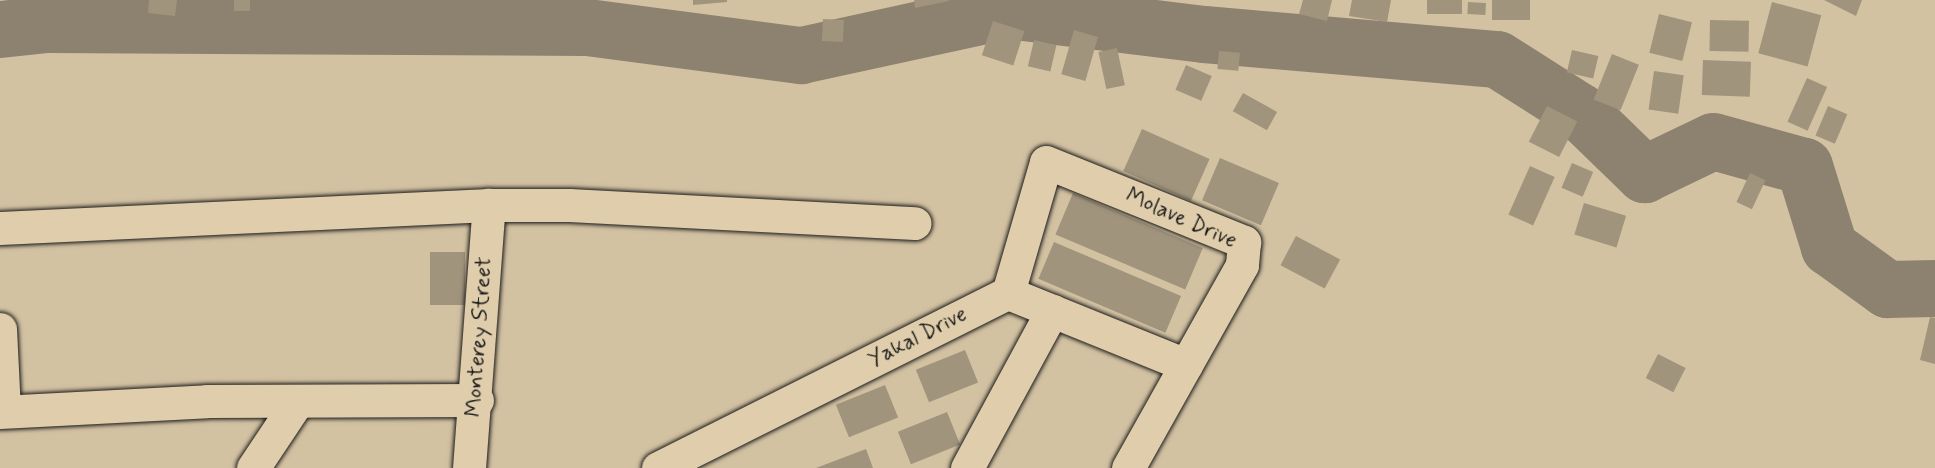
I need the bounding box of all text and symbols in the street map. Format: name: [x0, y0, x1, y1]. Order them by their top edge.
street label: Molave Drive: [1121, 183, 1241, 255]
street label: Monterey Street: [461, 256, 499, 418]
street label: Yakal Drive: [864, 302, 972, 374]

